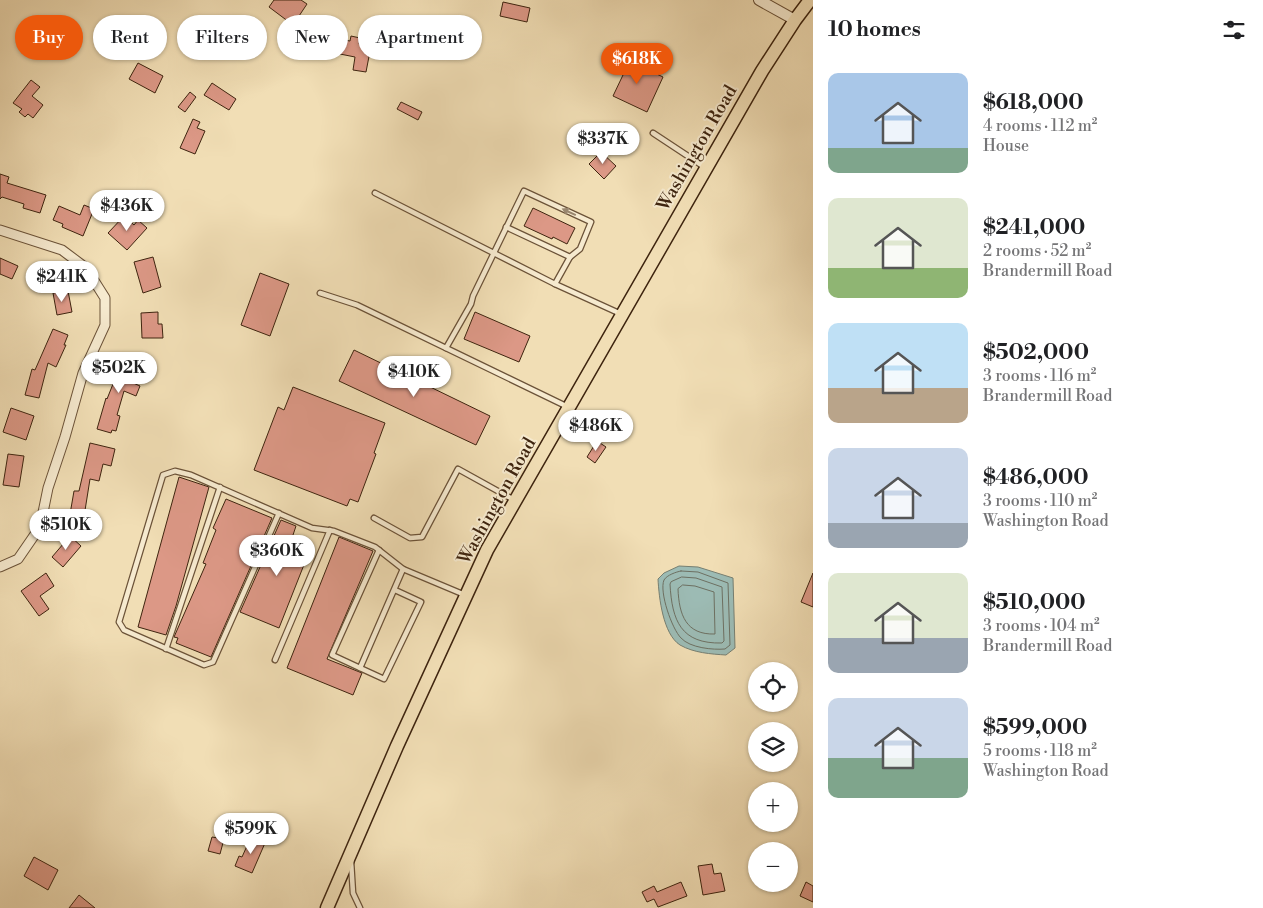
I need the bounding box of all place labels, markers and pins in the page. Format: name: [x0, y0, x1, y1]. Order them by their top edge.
pin: $618K: [602, 42, 672, 85]
pin: $337K: [568, 122, 638, 165]
pin: $436K: [92, 190, 162, 232]
pin: $241K: [27, 260, 97, 303]
pin: $502K: [84, 352, 154, 394]
pin: $410K: [379, 356, 449, 398]
pin: $486K: [561, 410, 631, 452]
pin: $510K: [31, 508, 101, 551]
pin: $360K: [242, 534, 312, 577]
pin: $599K: [216, 812, 286, 855]

